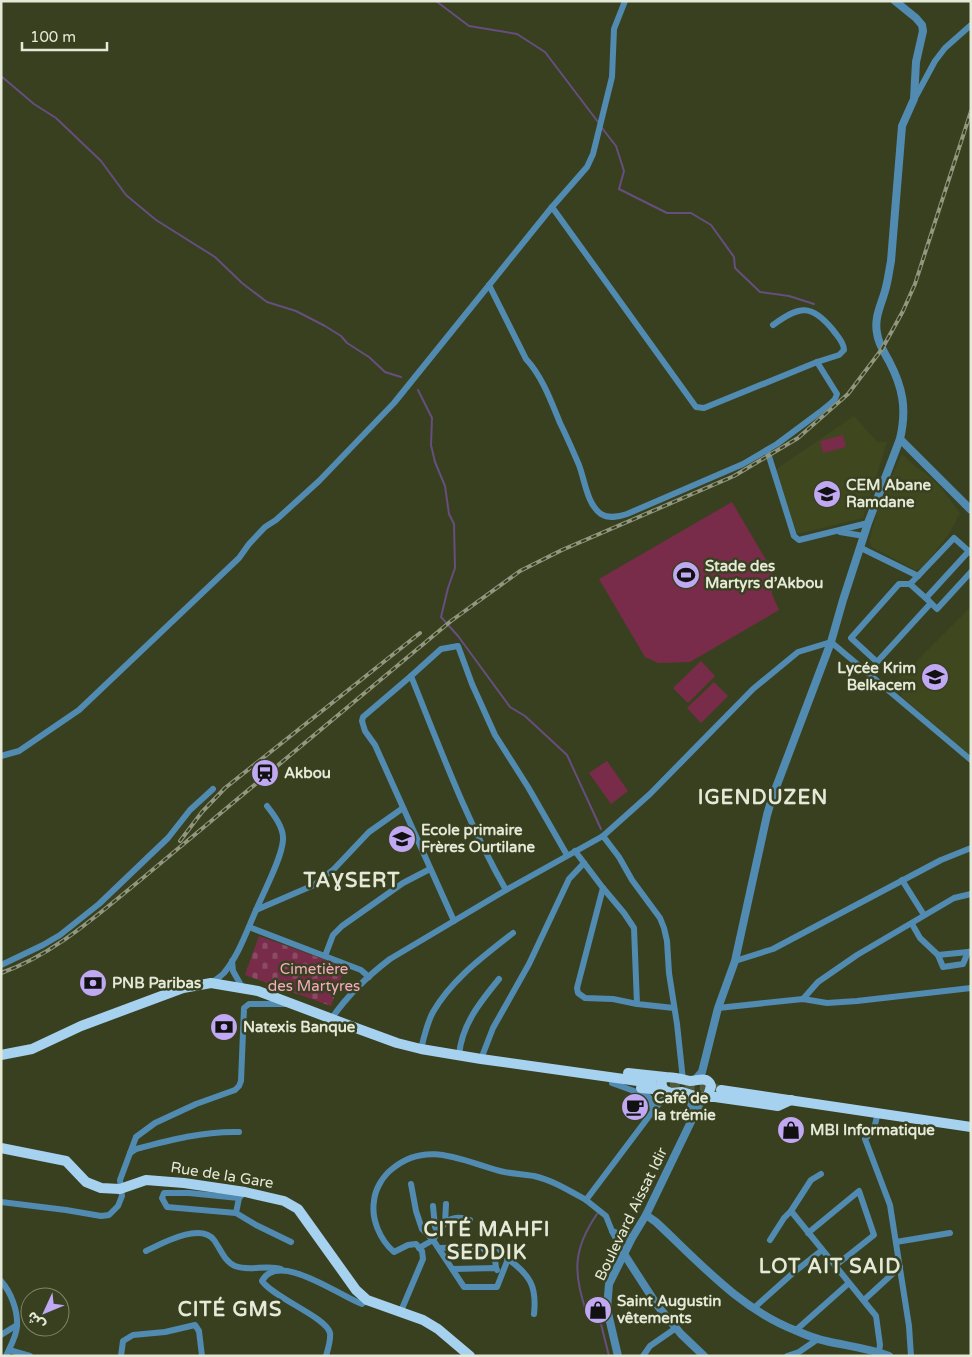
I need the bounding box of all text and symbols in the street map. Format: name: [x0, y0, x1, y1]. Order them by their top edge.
scale bar: [22, 20, 108, 52]
text: 100 m: [30, 28, 76, 46]
place label: CEM Abane Ramdane: [846, 476, 932, 511]
school or university icon: CEM Abane Ramdane: [812, 479, 842, 509]
place label: Stade des Martyrs d’Akbou: [705, 557, 824, 593]
sports icon: Stade des Martyrs d’Akbou: [671, 560, 701, 590]
place label: Lycée Krim Belkacem: [837, 659, 916, 694]
school or university icon: Lycée Krim Belkacem: [920, 662, 950, 692]
station icon: Akbou: [250, 758, 280, 788]
place label: Akbou: [284, 764, 331, 782]
district label: IGENDUZEN: [698, 786, 828, 810]
place label: Ecole primaire Frères Ourtilane: [421, 821, 536, 856]
school or university icon: Ecole primaire Frères Ourtilane: [387, 824, 417, 854]
district label: TAƔSERT: [302, 869, 401, 893]
park label: Cimetière des Martyres: [268, 960, 360, 995]
bank icon: PNB Paribas: [78, 968, 108, 998]
place label: PNB Paribas: [112, 974, 201, 992]
bank icon: Natexis Banque: [209, 1012, 239, 1042]
place label: Natexis Banque: [243, 1018, 356, 1037]
place label: Café de la trémie: [654, 1089, 716, 1124]
cafe icon: Café de la trémie: [620, 1092, 650, 1122]
shop icon: MBI Informatique: [776, 1115, 806, 1145]
place label: MBI Informatique: [810, 1121, 935, 1140]
street label: Boulevard Aissat Idir: [591, 1144, 671, 1284]
street label: Rue de la Gare: [169, 1158, 275, 1192]
district label: CITÉ MAHFI SEDDIK: [424, 1216, 550, 1265]
district label: LOT AIT SAID: [759, 1255, 901, 1279]
north arrow: [20, 1287, 70, 1337]
place label: Saint Augustin vêtements: [617, 1292, 721, 1327]
shop icon: Saint Augustin vêtements: [583, 1295, 613, 1325]
district label: CITÉ GMS: [178, 1296, 282, 1322]
text: ش: [23, 1308, 49, 1333]

